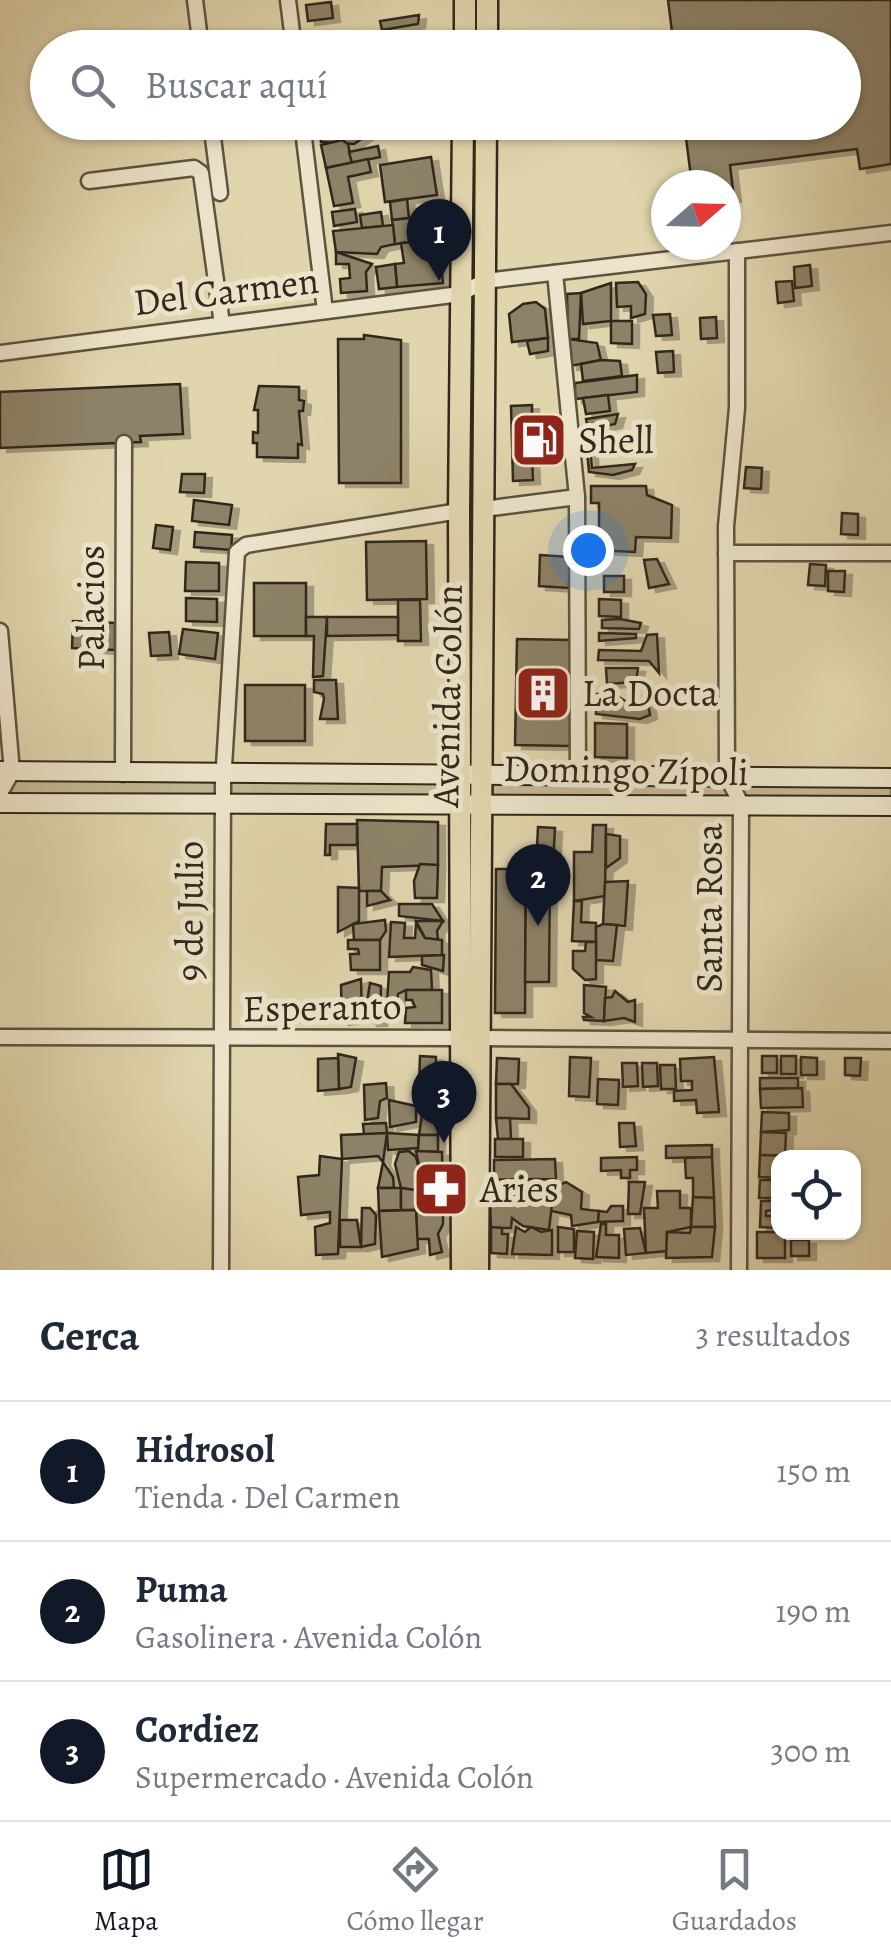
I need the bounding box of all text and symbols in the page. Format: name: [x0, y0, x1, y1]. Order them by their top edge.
search box: [30, 30, 861, 140]
icon: search: [65, 58, 120, 113]
text: Buscar aquí: [145, 59, 328, 111]
north arrow: [651, 170, 741, 260]
pin: 1: [406, 198, 472, 281]
street label: Del Carmen: [130, 254, 322, 328]
fuel station icon: Shell: [509, 410, 569, 470]
place label: Shell: [578, 414, 654, 466]
your location: [563, 525, 614, 576]
street label: Palacios: [65, 545, 117, 671]
street label: Avenida Colón: [419, 584, 475, 809]
building icon: La Docta: [513, 663, 573, 723]
place label: La Docta: [582, 667, 719, 719]
street label: Domingo Zípoli: [503, 742, 749, 798]
street label: Santa Rosa: [683, 823, 735, 993]
street label: 9 de Julio: [164, 841, 216, 981]
pin: 2: [506, 844, 570, 926]
street label: Esperanto: [242, 980, 402, 1034]
pin: 3: [412, 1060, 476, 1143]
map controls: [771, 1150, 861, 1240]
button: locate: [771, 1150, 861, 1240]
pharmacy icon: Aries: [411, 1159, 471, 1219]
place label: Aries: [479, 1163, 559, 1215]
text: Cerca: [40, 1307, 139, 1364]
text: 3 resultados: [696, 1313, 851, 1357]
text: Hidrosol: [135, 1423, 275, 1475]
text: 1: [67, 1449, 78, 1493]
text: 150 m: [776, 1449, 851, 1493]
text: Tienda · Del Carmen: [135, 1475, 400, 1519]
text: Puma: [135, 1563, 228, 1615]
text: 2: [65, 1589, 80, 1633]
text: 190 m: [775, 1589, 851, 1633]
text: Gasolinera · Avenida Colón: [135, 1615, 482, 1659]
text: Cordiez: [135, 1703, 259, 1755]
text: 3: [66, 1729, 79, 1773]
text: 300 m: [771, 1729, 851, 1773]
text: Supermercado · Avenida Colón: [135, 1755, 534, 1799]
tab: Mapa: [94, 1842, 158, 1940]
tab: Cómo llegar: [347, 1842, 484, 1940]
tab: Guardados: [672, 1842, 797, 1940]

